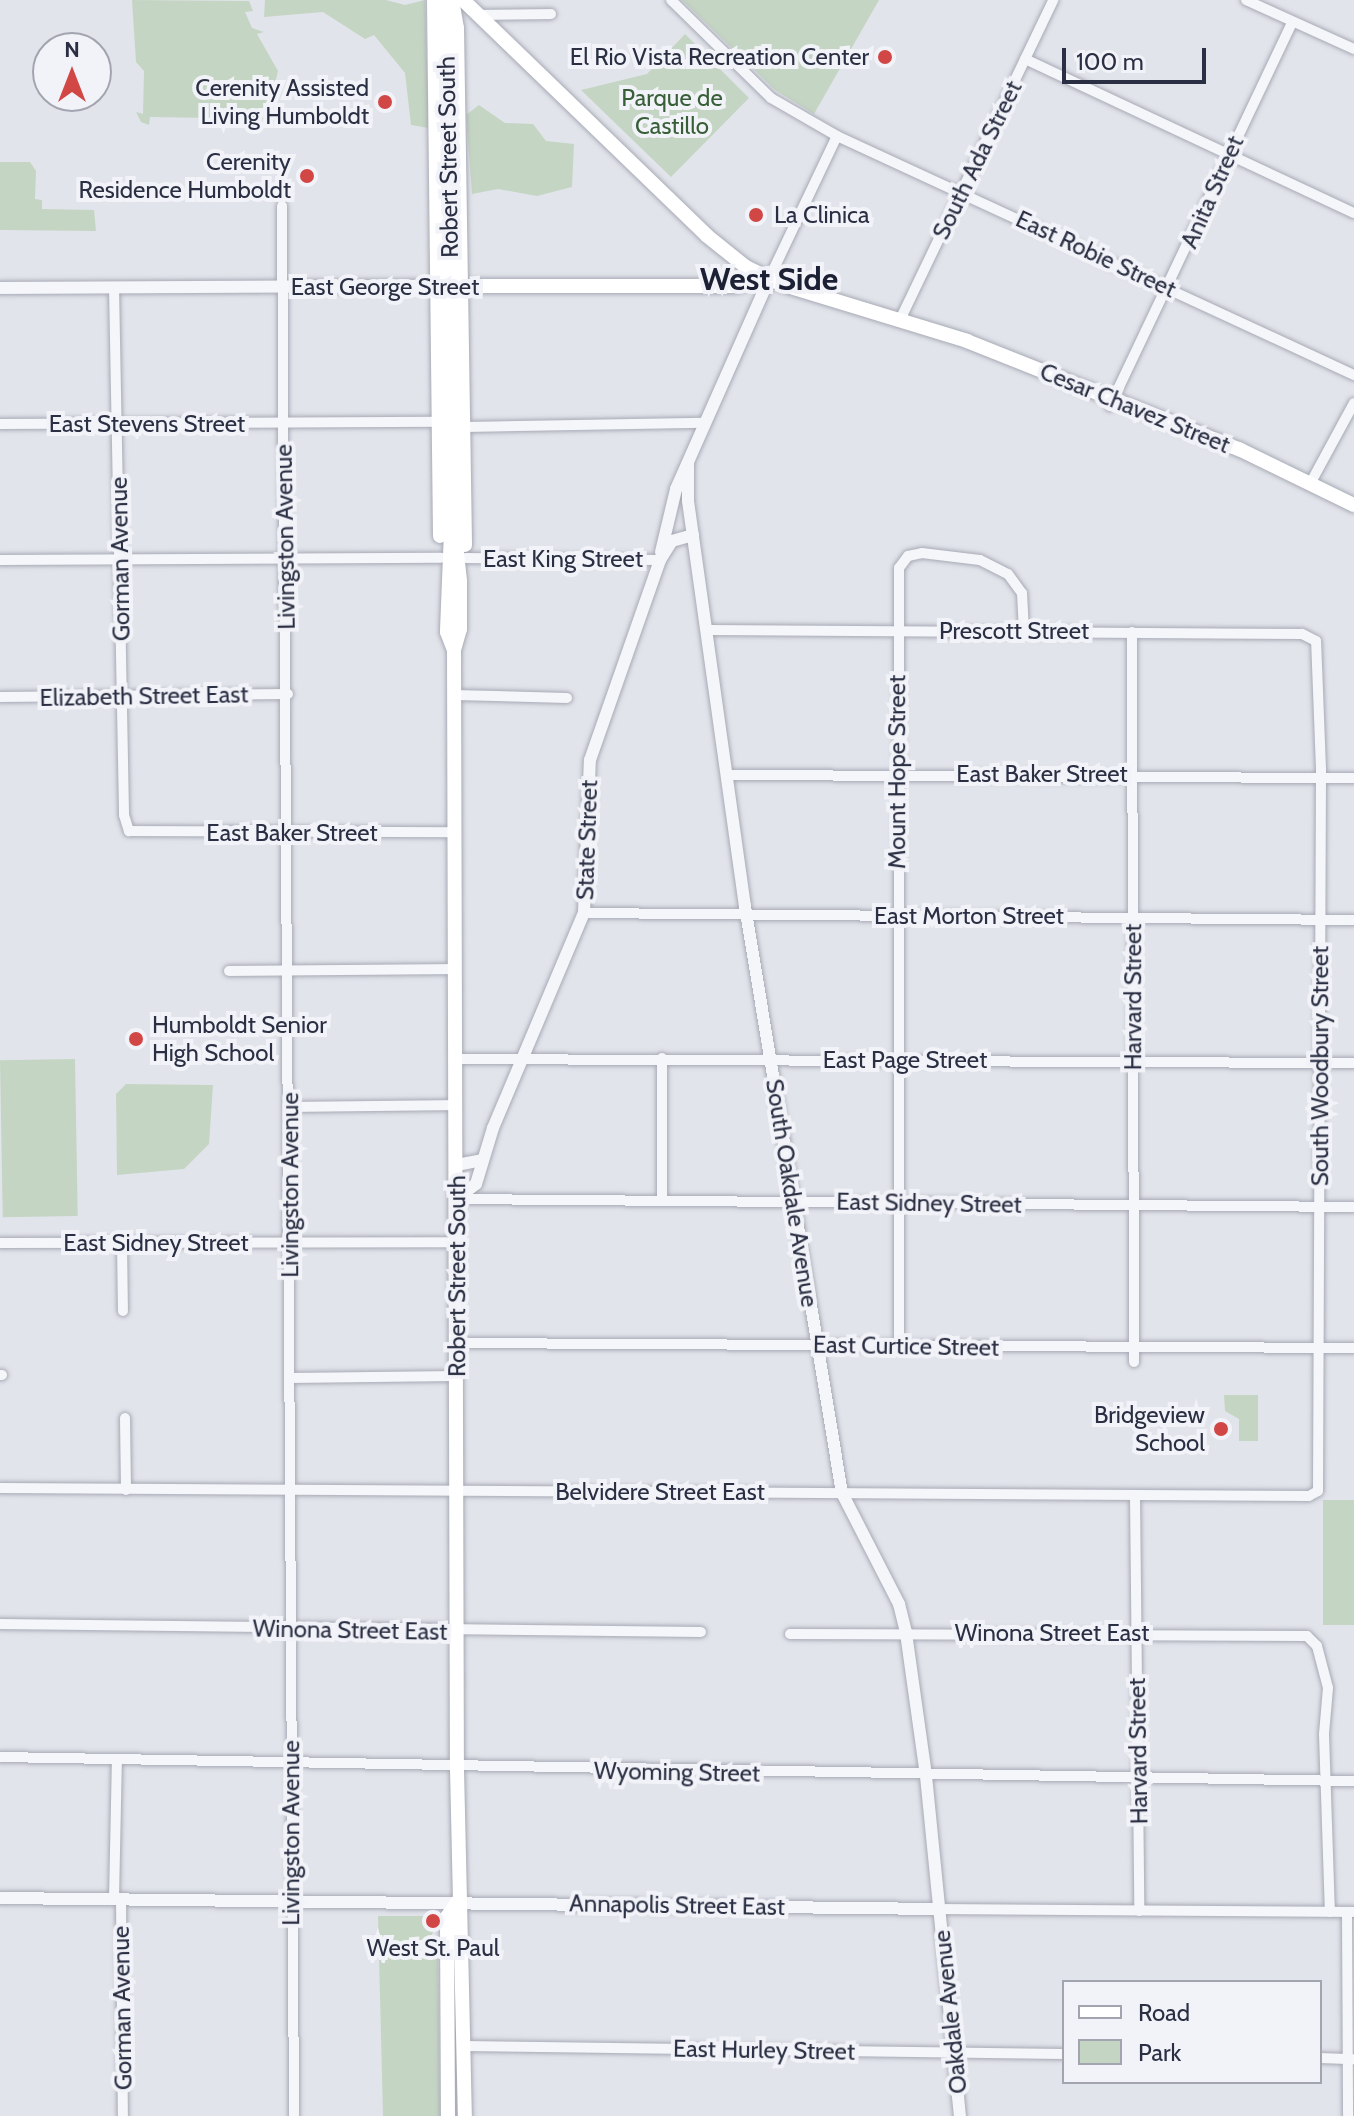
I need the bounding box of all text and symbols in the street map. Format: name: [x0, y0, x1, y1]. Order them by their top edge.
north arrow: [32, 32, 112, 112]
scale bar: [1066, 32, 1210, 82]
text: N: [64, 36, 80, 63]
place label: El Rio Vista Recreation Center: [570, 43, 869, 71]
text: 100 m: [1076, 47, 1144, 76]
marker: El Rio Vista Recreation Center: [876, 48, 894, 66]
street label: Robert Street South: [432, 56, 464, 258]
place label: Cerenity Assisted Living Humboldt: [195, 74, 369, 130]
street label: South Ada Street: [926, 76, 1028, 244]
park label: Parque de Castillo: [621, 84, 723, 140]
marker: Cerenity Assisted Living Humboldt: [376, 93, 394, 111]
street label: Anita Street: [1174, 131, 1250, 253]
place label: Cerenity Residence Humboldt: [78, 148, 291, 204]
marker: Cerenity Residence Humboldt: [298, 167, 316, 185]
place label: La Clinica: [774, 201, 869, 229]
marker: La Clinica: [745, 204, 767, 226]
street label: East Robie Street: [1011, 204, 1181, 304]
district label: West Side: [700, 260, 838, 298]
street label: East George Street: [291, 273, 479, 301]
street label: Cesar Chavez Street: [1036, 357, 1234, 459]
street label: East Stevens Street: [49, 410, 245, 438]
street label: Livingston Avenue: [269, 444, 301, 630]
street label: Gorman Avenue: [104, 477, 136, 641]
street label: East King Street: [483, 545, 643, 573]
street label: Prescott Street: [939, 617, 1089, 645]
street label: Mount Hope Street: [883, 675, 911, 869]
street label: Elizabeth Street East: [39, 680, 249, 712]
street label: East Baker Street: [956, 760, 1128, 788]
street label: State Street: [571, 779, 603, 901]
street label: East Baker Street: [206, 819, 378, 847]
street label: East Morton Street: [874, 902, 1064, 930]
street label: Harvard Street: [1119, 924, 1147, 1070]
street label: South Woodbury Street: [1306, 946, 1334, 1186]
place label: Humboldt Senior High School: [152, 1011, 327, 1067]
marker: Humboldt Senior High School: [127, 1030, 145, 1048]
street label: East Page Street: [823, 1046, 987, 1074]
street label: South Oakdale Avenue: [760, 1077, 824, 1309]
street label: Livingston Avenue: [276, 1092, 304, 1278]
street label: Robert Street South: [443, 1175, 471, 1377]
street label: East Sidney Street: [836, 1187, 1022, 1219]
street label: East Sidney Street: [63, 1229, 249, 1257]
street label: East Curtice Street: [813, 1330, 999, 1362]
place label: Bridgeview School: [1094, 1401, 1205, 1457]
marker: Bridgeview School: [1212, 1420, 1230, 1438]
street label: Belvidere Street East: [555, 1478, 765, 1506]
street label: Winona Street East: [252, 1614, 448, 1646]
street label: Winona Street East: [955, 1619, 1149, 1647]
street label: Harvard Street: [1122, 1677, 1154, 1825]
street label: Livingston Avenue: [277, 1740, 305, 1926]
street label: Wyoming Street: [594, 1756, 760, 1788]
street label: Annapolis Street East: [569, 1889, 785, 1921]
marker: West St. Paul: [424, 1912, 442, 1930]
street label: Gorman Avenue: [106, 1926, 138, 2090]
street label: Oakdale Avenue: [927, 1929, 973, 2095]
place label: West St. Paul: [367, 1934, 499, 1962]
legend: [1062, 1980, 1322, 2084]
text: Road: [1138, 1998, 1190, 2027]
street label: East Hurley Street: [673, 2034, 855, 2066]
text: Park: [1138, 2038, 1181, 2067]

